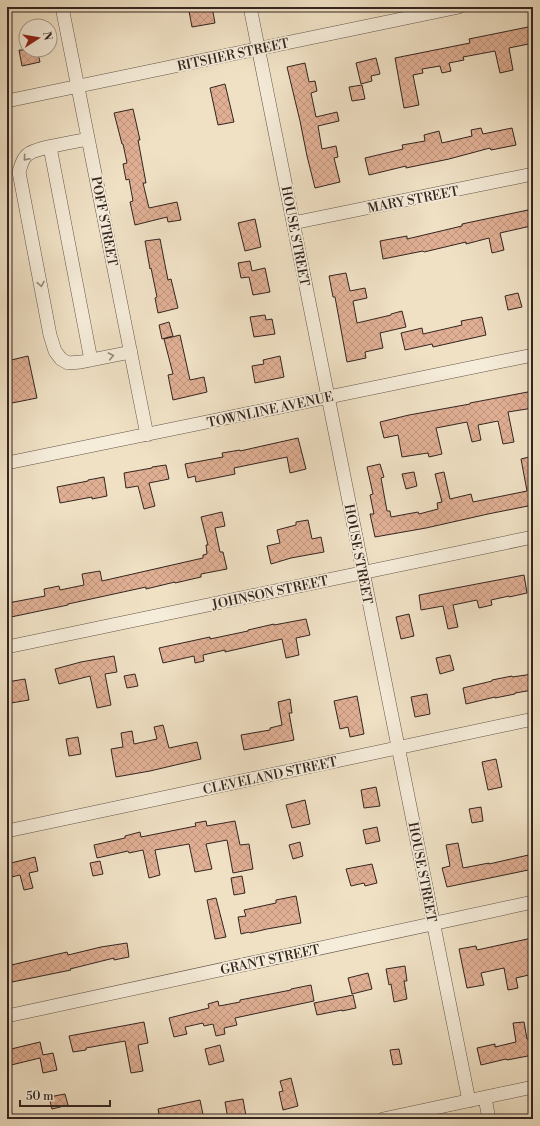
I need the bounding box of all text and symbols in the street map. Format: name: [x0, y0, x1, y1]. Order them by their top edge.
north arrow: [18, 18, 58, 58]
text: N: [39, 30, 55, 42]
street label: RITSHER STREET: [176, 35, 291, 75]
one-way arrow: [23, 153, 30, 161]
street label: POFF STREET: [87, 175, 121, 268]
street label: MARY STREET: [366, 183, 460, 217]
street label: HOUSE STREET: [277, 185, 313, 288]
one-way arrow: [36, 281, 44, 287]
one-way arrow: [108, 353, 114, 361]
street label: TOWNLINE AVENUE: [205, 389, 335, 431]
street label: HOUSE STREET: [340, 503, 376, 606]
street label: JOHNSON STREET: [210, 573, 330, 613]
street label: CLEVELAND STREET: [202, 754, 339, 798]
street label: HOUSE STREET: [404, 821, 440, 924]
street label: GRANT STREET: [219, 942, 321, 978]
scale bar: [20, 1082, 110, 1108]
text: 50 m: [26, 1089, 54, 1104]

